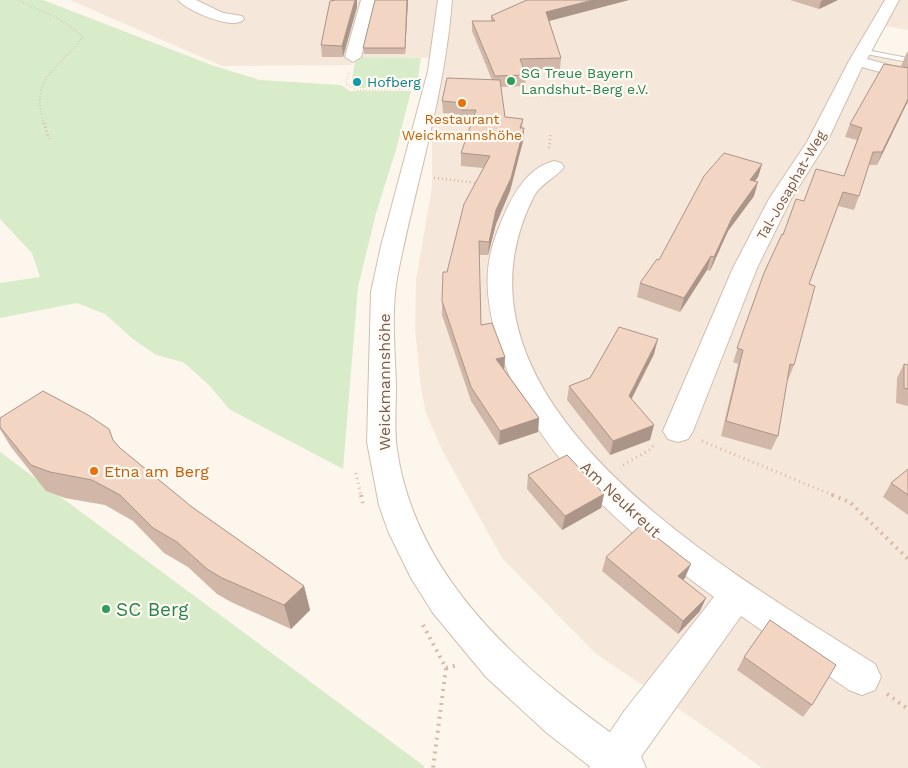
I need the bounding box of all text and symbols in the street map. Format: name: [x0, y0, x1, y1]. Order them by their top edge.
place label: SG Treue Bayern Landshut-Berg e.V.: [521, 65, 648, 97]
place label: Hofberg: [367, 74, 421, 90]
marker: SG Treue Bayern Landshut-Berg e.V.: [505, 75, 517, 87]
marker: Hofberg: [351, 76, 363, 88]
marker: Restaurant Weickmannshöhe: [456, 97, 468, 109]
place label: Restaurant Weickmannshöhe: [402, 111, 522, 143]
street label: Tal-Josaphat-Weg: [753, 127, 829, 242]
street label: Weickmannshöhe: [375, 313, 394, 451]
street label: Am Neukreut: [576, 457, 665, 542]
place label: Etna am Berg: [104, 462, 209, 481]
marker: Etna am Berg: [88, 465, 100, 477]
place label: SC Berg: [116, 598, 189, 621]
marker: SC Berg: [100, 603, 112, 615]

